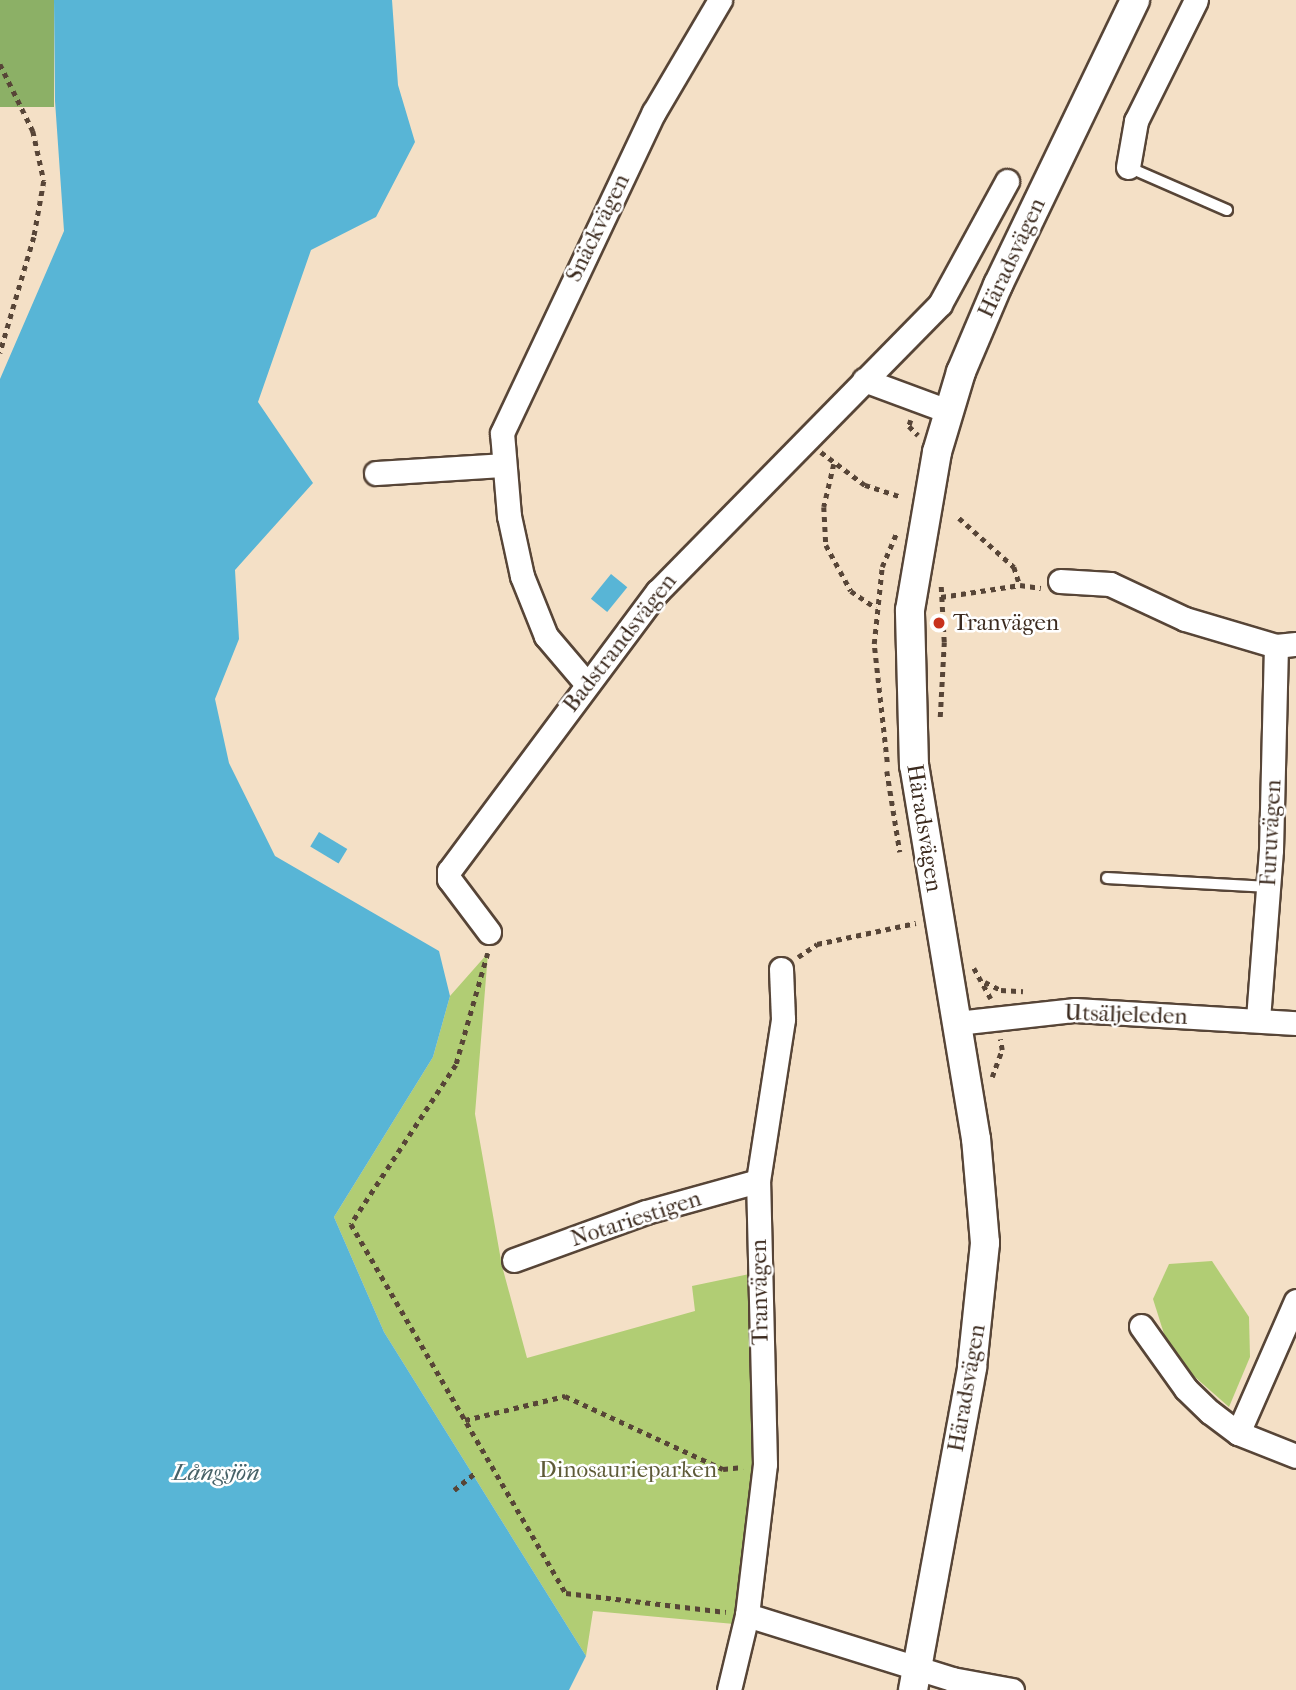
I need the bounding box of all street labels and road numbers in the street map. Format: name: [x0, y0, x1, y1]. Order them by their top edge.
street label: Snäckvägen: [560, 170, 636, 286]
street label: Häradsvägen: [972, 194, 1052, 322]
street label: Badstrandsvägen: [557, 568, 683, 718]
street label: Häradsvägen: [900, 762, 948, 894]
street label: Furuvägen: [1254, 779, 1288, 887]
street label: Utsäljeleden: [1064, 999, 1188, 1031]
street label: Notariestigen: [567, 1185, 705, 1253]
street label: Tranvägen: [745, 1239, 775, 1345]
street label: Häradsvägen: [942, 1322, 992, 1454]

